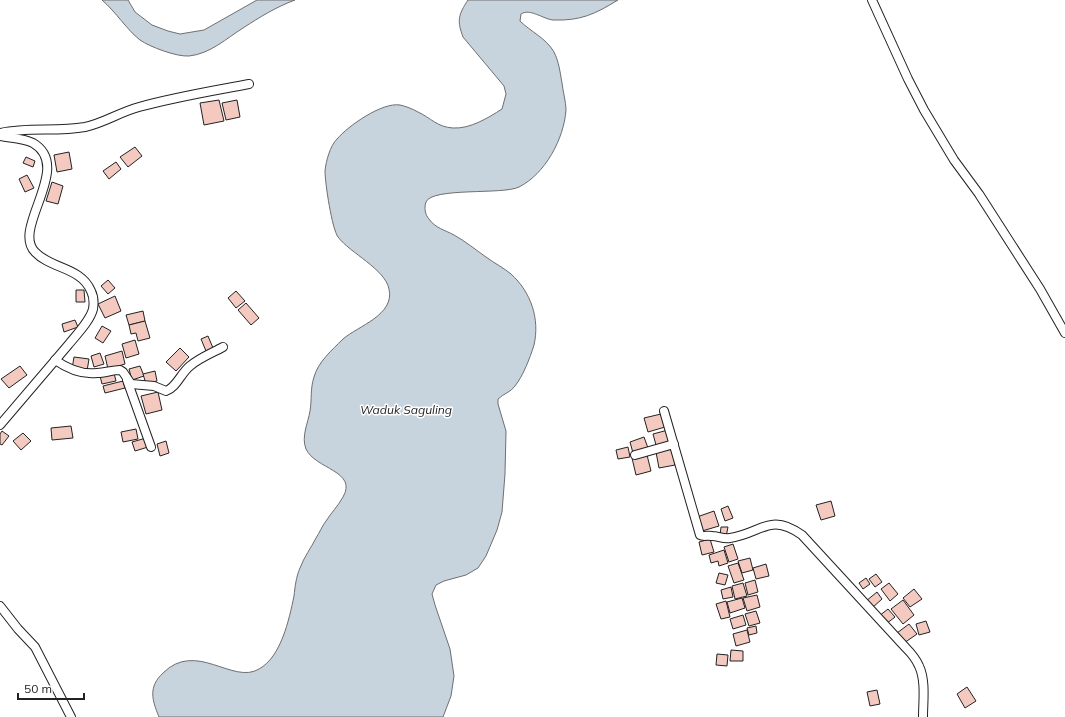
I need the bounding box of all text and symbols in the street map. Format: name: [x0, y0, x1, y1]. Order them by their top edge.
water label: Waduk Saguling: [360, 402, 452, 417]
scale bar: [18, 675, 84, 701]
text: 50 m: [24, 681, 52, 696]

